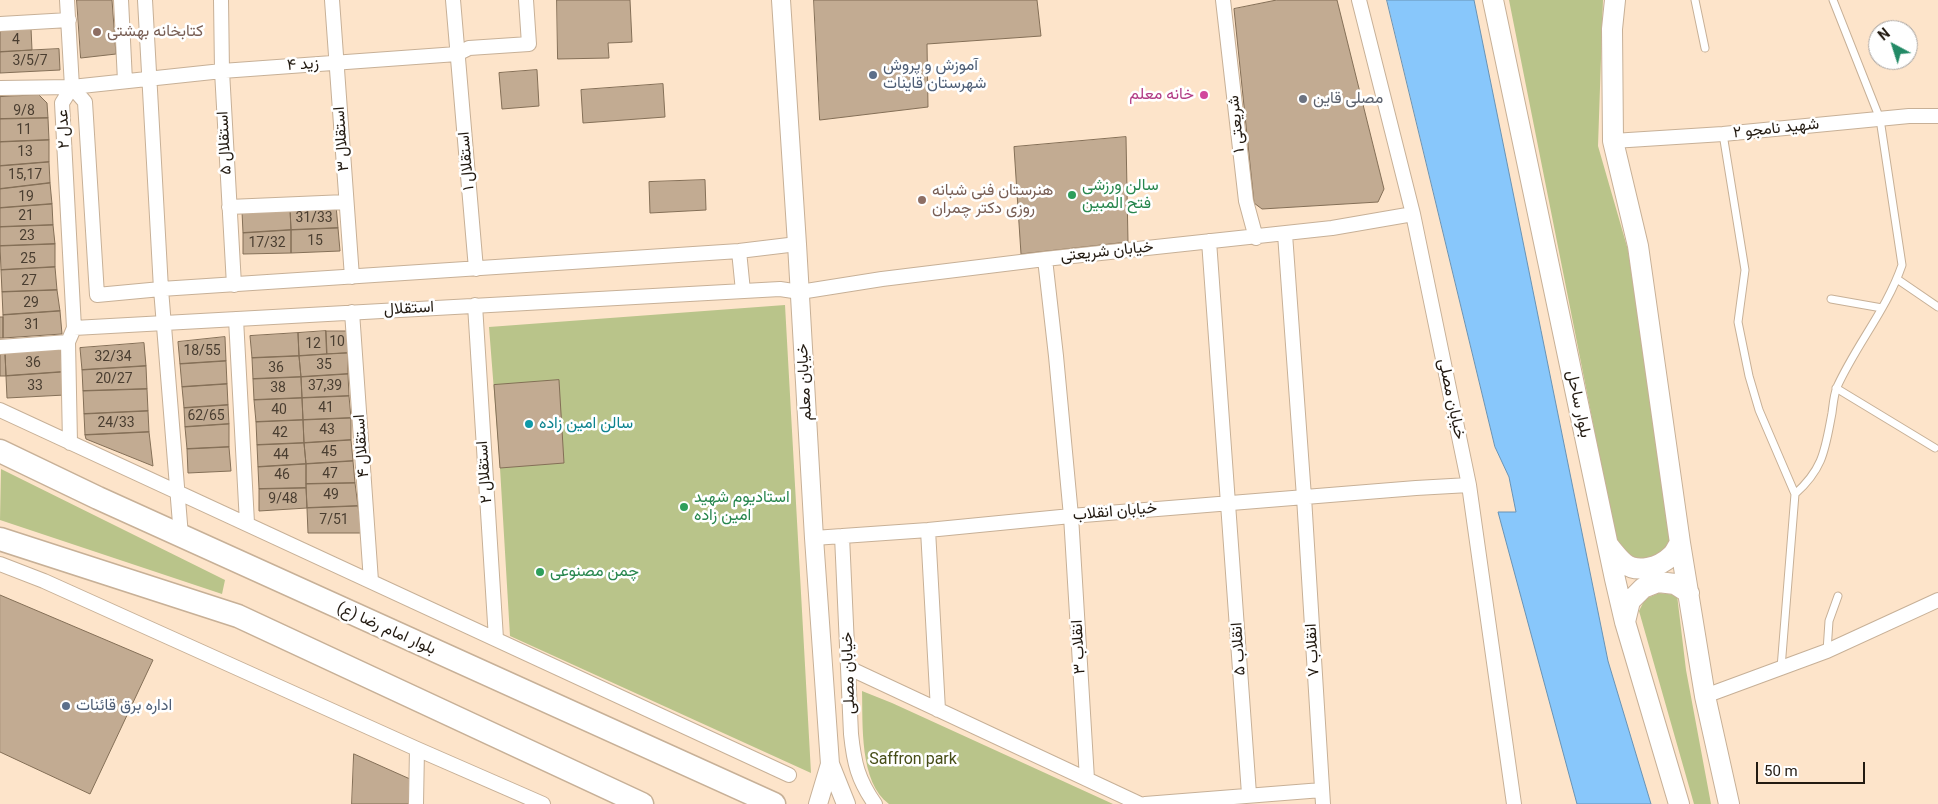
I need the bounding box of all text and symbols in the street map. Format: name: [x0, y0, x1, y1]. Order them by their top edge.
north arrow: [1868, 20, 1918, 70]
place label: کتابخانه بهشتی: [107, 22, 203, 42]
text: N: [1875, 25, 1893, 44]
marker: کتابخانه بهشتی: [91, 26, 103, 38]
house number: 4: [12, 32, 20, 48]
house number: 3/5/7: [12, 53, 48, 69]
street label: زید ۴: [286, 54, 320, 76]
place label: آموزش و پروش شهرستان قاینات: [883, 56, 986, 94]
marker: آموزش و پروش شهرستان قاینات: [867, 69, 879, 81]
place label: خانه معلم: [1129, 85, 1194, 105]
marker: خانه معلم: [1198, 89, 1210, 101]
place label: مصلی قاین: [1313, 89, 1383, 109]
marker: مصلی قاین: [1297, 93, 1309, 105]
street label: شریعتی ۱: [1224, 94, 1250, 154]
house number: 9/8: [13, 103, 35, 119]
street label: استقلال ۳: [330, 106, 354, 172]
street label: عدل ۲: [54, 109, 74, 149]
street label: استقلال ۵: [214, 111, 236, 175]
street label: شهید نامجو ۲: [1732, 115, 1820, 143]
house number: 11: [16, 122, 32, 138]
street label: استقلال ۱: [455, 131, 479, 191]
house number: 13: [17, 144, 33, 160]
house number: 15,17: [8, 167, 42, 183]
place label: سالن ورزشی فتح المبین: [1082, 176, 1158, 214]
place label: هنرستان فنی شبانه روزی دکتر چمران: [932, 181, 1053, 219]
house number: 19: [18, 189, 34, 205]
marker: سالن ورزشی فتح المبین: [1066, 189, 1078, 201]
marker: هنرستان فنی شبانه روزی دکتر چمران: [916, 194, 928, 206]
house number: 21: [18, 208, 34, 224]
house number: 31/33: [295, 210, 333, 226]
house number: 23: [19, 228, 35, 244]
house number: 15: [307, 233, 323, 249]
house number: 17/32: [248, 235, 286, 251]
street label: خیابان شریعتی: [1060, 238, 1154, 266]
house number: 25: [20, 251, 36, 267]
house number: 27: [21, 273, 37, 289]
house number: 29: [23, 295, 39, 311]
street label: استقلال: [383, 298, 435, 320]
house number: 31: [24, 317, 40, 333]
house number: 10: [329, 334, 345, 350]
house number: 12: [305, 336, 321, 352]
house number: 18/55: [183, 343, 221, 359]
street label: خیابان معلم: [793, 343, 817, 421]
house number: 32/34: [94, 349, 132, 365]
house number: 36: [25, 355, 41, 371]
house number: 35: [316, 357, 332, 373]
street label: خیابان مصلی: [1433, 357, 1469, 441]
house number: 36: [268, 360, 284, 376]
street label: بلوار ساحل: [1562, 369, 1594, 439]
house number: 20/27: [95, 371, 133, 387]
house number: 33: [27, 378, 43, 394]
house number: 37,39: [308, 378, 342, 394]
house number: 38: [270, 380, 286, 396]
house number: 41: [318, 400, 334, 416]
house number: 40: [271, 402, 287, 418]
house number: 62/65: [187, 408, 225, 424]
street label: استقلال ۴: [350, 414, 374, 478]
place label: سالن امین زاده: [539, 414, 633, 434]
house number: 24/33: [97, 415, 135, 431]
marker: سالن امین زاده: [523, 418, 535, 430]
house number: 43: [319, 422, 335, 438]
house number: 42: [272, 425, 288, 441]
street label: استقلال ۲: [473, 440, 497, 504]
house number: 45: [321, 444, 337, 460]
house number: 44: [273, 447, 289, 463]
house number: 47: [322, 466, 338, 482]
house number: 46: [274, 467, 290, 483]
house number: 49: [323, 487, 339, 503]
place label: استادیوم شهید امین زاده: [694, 488, 790, 526]
house number: 9/48: [268, 491, 298, 507]
street label: خیابان انقلاب: [1072, 499, 1158, 525]
marker: استادیوم شهید امین زاده: [678, 501, 690, 513]
house number: 7/51: [319, 512, 349, 528]
place label: چمن مصنوعی: [550, 562, 639, 582]
marker: چمن مصنوعی: [534, 566, 546, 578]
street label: بلوار امام رضا (ع): [333, 599, 439, 659]
street label: انقلاب ۳: [1068, 619, 1090, 675]
street label: انقلاب ۵: [1228, 622, 1250, 676]
street label: انقلاب ۷: [1302, 623, 1324, 677]
street label: خیابان مصلی: [838, 632, 860, 714]
place label: اداره برق قائنات: [76, 696, 172, 716]
marker: اداره برق قائنات: [60, 700, 72, 712]
park label: Saffron park: [869, 750, 957, 770]
scale bar: [1758, 752, 1867, 784]
text: 50 m: [1764, 762, 1798, 780]

